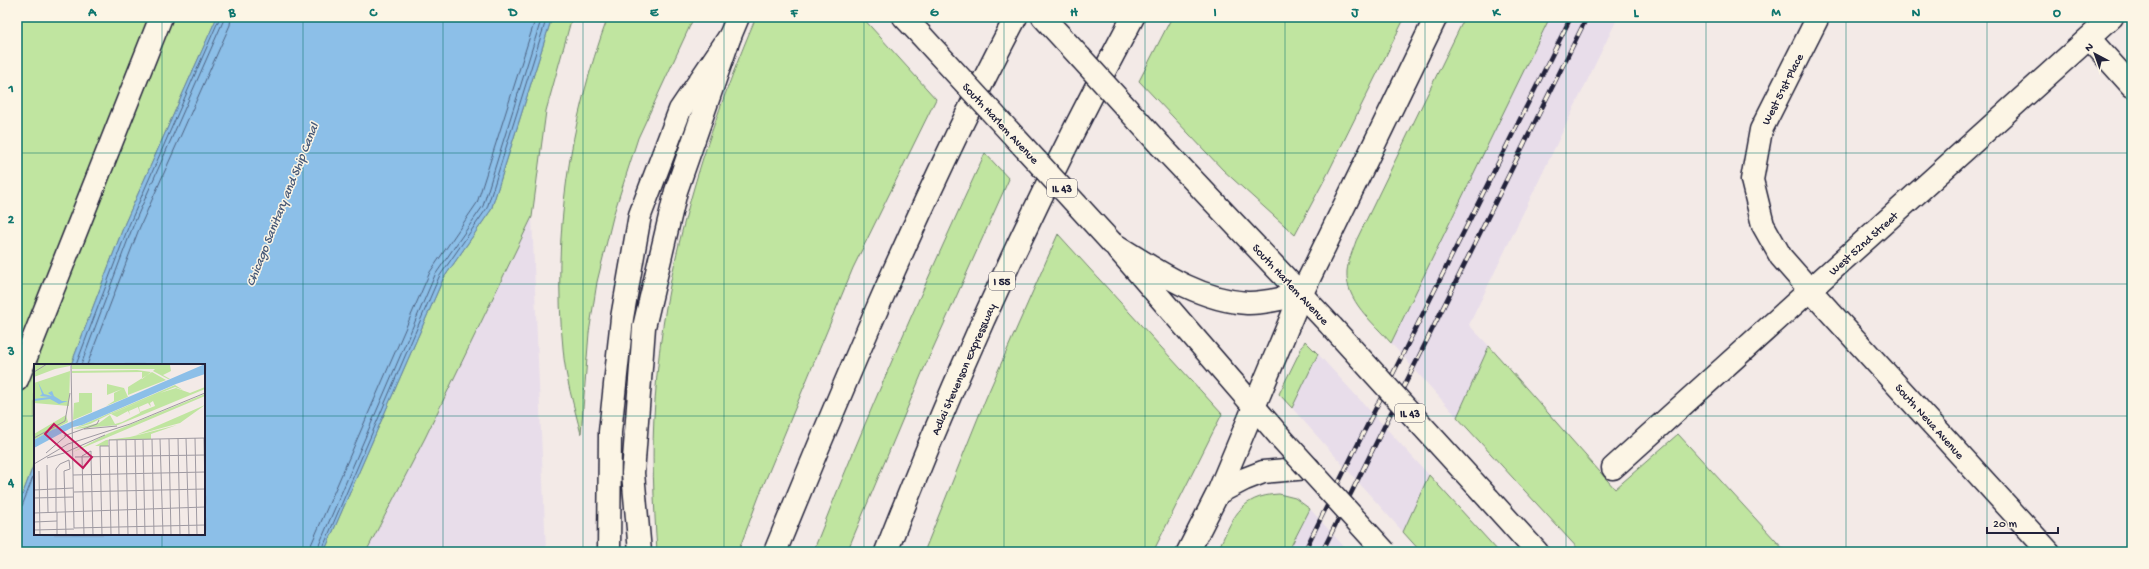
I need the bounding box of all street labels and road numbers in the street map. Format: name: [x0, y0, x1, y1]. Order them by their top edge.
street label: West 51st Place: [1760, 51, 1808, 128]
street label: South Harlem Avenue: [958, 81, 1041, 168]
road number: IL 43: [1047, 179, 1077, 197]
street label: West 52nd Street: [1827, 209, 1903, 279]
street label: South Harlem Avenue: [1248, 242, 1331, 329]
road number: I 55: [989, 272, 1015, 290]
street label: Adlai Stevenson Expressway: [929, 302, 1000, 438]
street label: South Neva Avenue: [1891, 382, 1967, 463]
road number: IL 43: [1395, 404, 1425, 422]

